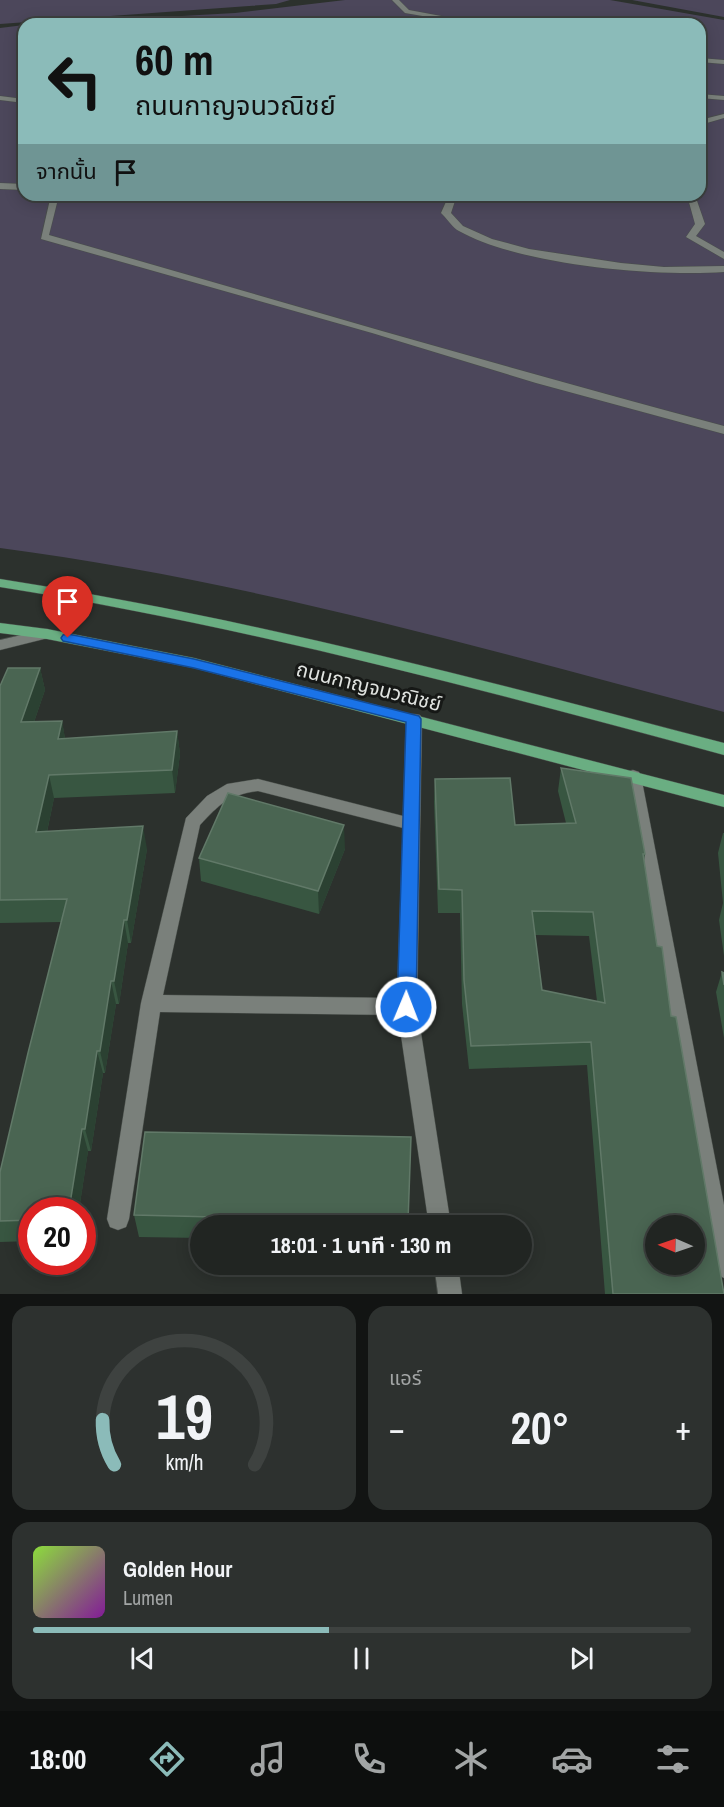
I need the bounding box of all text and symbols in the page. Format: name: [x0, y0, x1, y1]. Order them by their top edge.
text: 60 m: [135, 32, 214, 88]
icon: left: [36, 42, 114, 120]
text: ถนนกาญจนวณิชย์: [135, 87, 336, 123]
text: จากนั้น: [36, 156, 97, 186]
icon: arrive: [109, 156, 142, 189]
pin: [42, 576, 93, 638]
icon: arrive: [51, 585, 84, 618]
street label: ถนนกาญจนวณิชย์: [294, 655, 445, 717]
position arrow: [374, 975, 438, 1039]
speed limit sign: 20: [18, 1197, 96, 1275]
north arrow: [645, 1215, 705, 1275]
map controls: [645, 1215, 705, 1275]
text: 18:01 · 1 นาที · 130 m: [271, 1230, 451, 1260]
text: แอร์: [389, 1364, 421, 1391]
text: 19: [156, 1374, 212, 1458]
text: 20°: [510, 1397, 570, 1458]
text: −: [389, 1406, 405, 1450]
text: +: [675, 1406, 691, 1450]
text: km/h: [165, 1448, 203, 1477]
text: Golden Hour: [123, 1554, 232, 1584]
text: Lumen: [123, 1584, 173, 1611]
icon: previous: [126, 1642, 159, 1675]
icon: pause: [345, 1642, 378, 1675]
icon: next: [565, 1642, 598, 1675]
icon: directions: [146, 1738, 188, 1780]
icon: music: [247, 1738, 289, 1780]
icon: phone: [348, 1738, 390, 1780]
icon: climate: [450, 1738, 492, 1780]
icon: car: [551, 1738, 593, 1780]
icon: filters: [652, 1738, 694, 1780]
text: 18:00: [30, 1741, 86, 1777]

